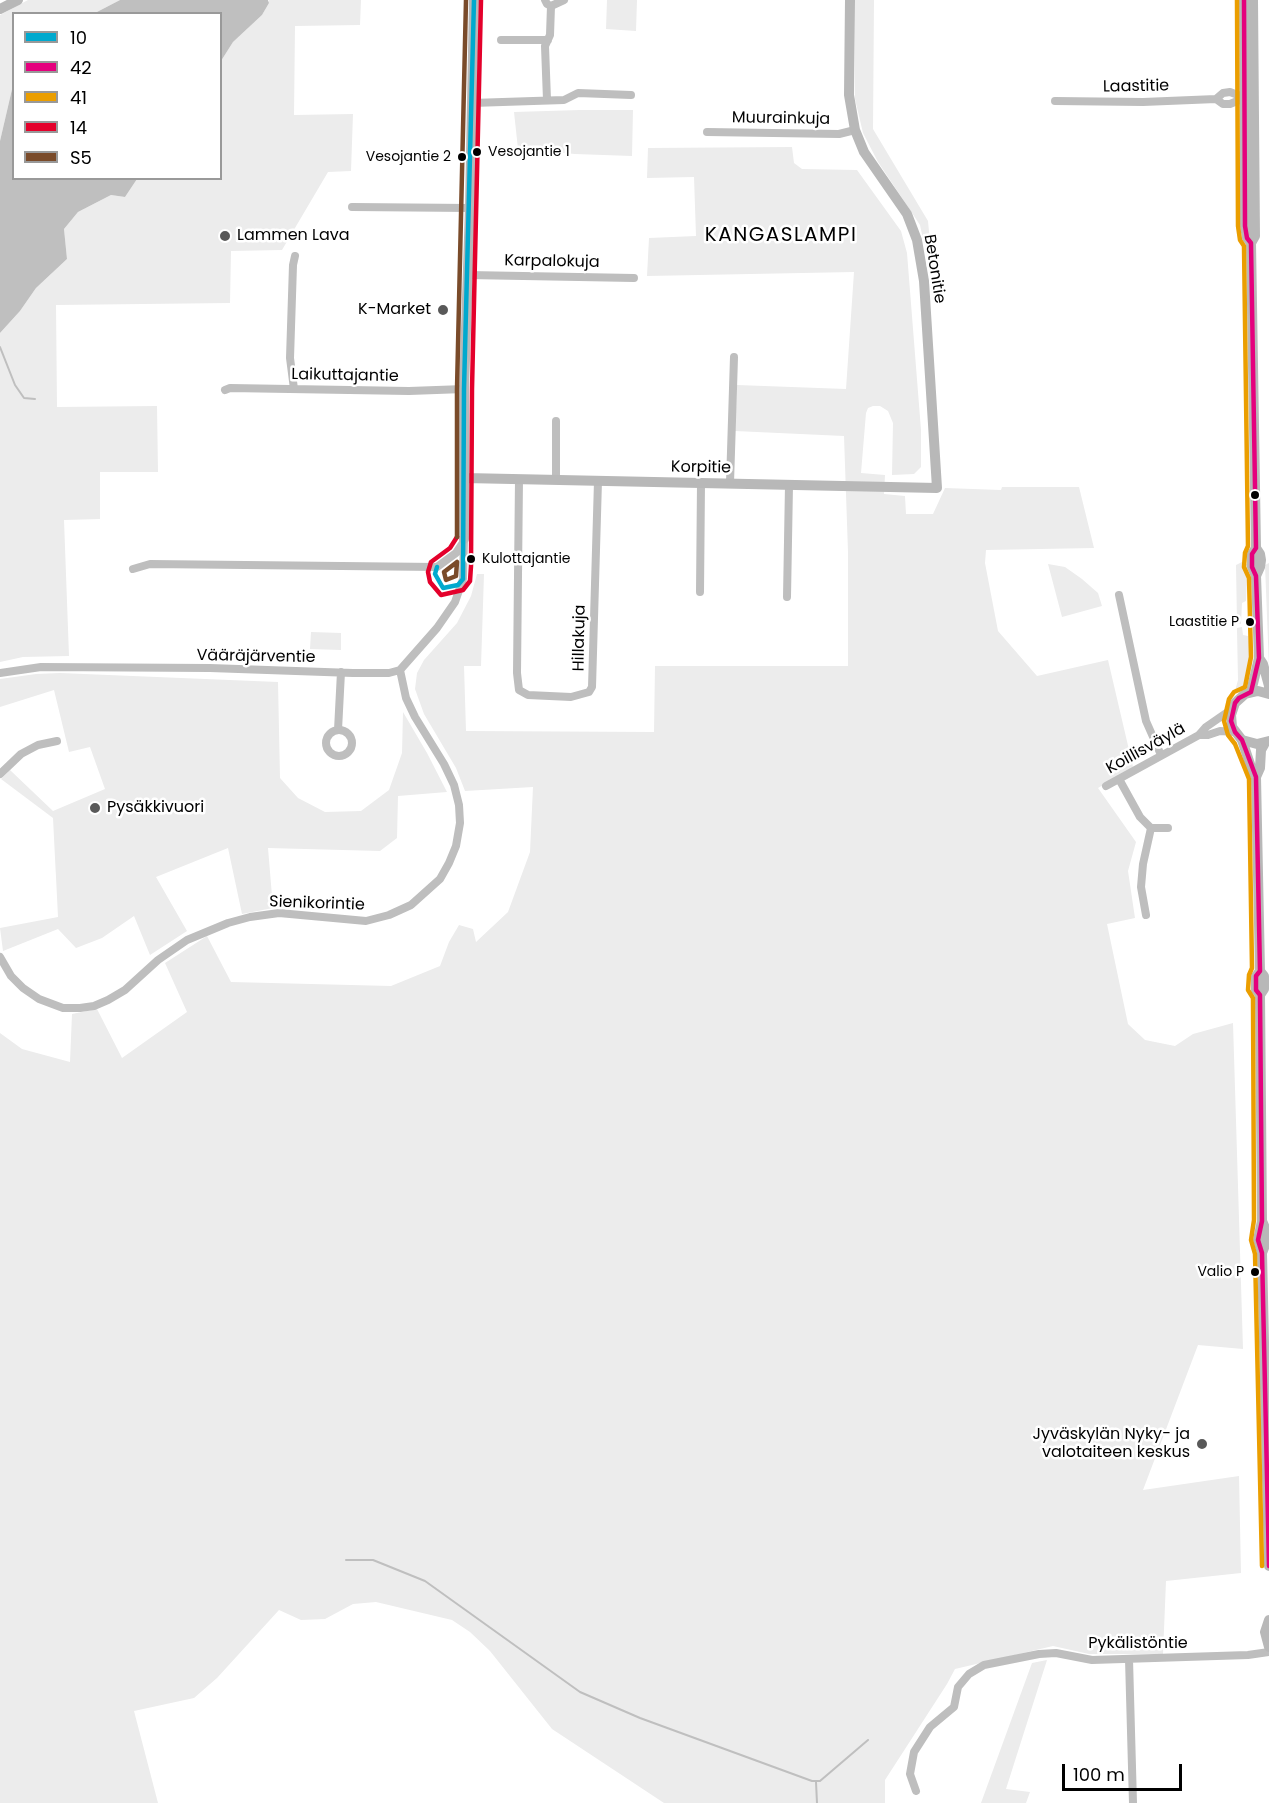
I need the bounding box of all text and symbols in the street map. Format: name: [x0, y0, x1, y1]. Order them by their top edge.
legend: [12, 12, 222, 180]
text: 10: [70, 25, 87, 50]
text: 42: [70, 55, 92, 80]
street label: Laastitie: [1103, 77, 1169, 97]
text: 41: [70, 85, 87, 110]
street label: Muurainkuja: [732, 109, 830, 129]
text: 14: [70, 115, 87, 140]
place label: Vesojantie 1: [488, 144, 570, 160]
text: S5: [70, 145, 92, 170]
marker: Vesojantie 1: [471, 146, 483, 158]
place label: Vesojantie 2: [366, 149, 451, 165]
marker: Vesojantie 2: [456, 151, 468, 163]
district label: KANGASLAMPI: [705, 224, 857, 248]
place label: Lammen Lava: [237, 226, 350, 246]
marker: Lammen Lava: [218, 229, 232, 243]
street label: Betonitie: [919, 233, 949, 305]
street label: Karpalokuja: [504, 252, 600, 272]
place label: K-Market: [358, 300, 431, 320]
marker: K-Market: [436, 303, 450, 317]
street label: Laikuttajantie: [291, 365, 399, 387]
street label: Korpitie: [671, 458, 731, 478]
unlabelled marker: [1249, 489, 1261, 501]
place label: Kulottajantie: [482, 551, 571, 567]
marker: Kulottajantie: [465, 553, 477, 565]
street label: Hillakuja: [570, 604, 590, 672]
place label: Laastitie P: [1169, 614, 1239, 630]
marker: Laastitie P: [1244, 616, 1256, 628]
street label: Vääräjärventie: [196, 646, 316, 668]
street label: Koillisväylä: [1103, 719, 1189, 779]
place label: Pysäkkivuori: [107, 798, 204, 818]
marker: Pysäkkivuori: [88, 801, 102, 815]
street label: Sienikorintie: [269, 893, 365, 915]
place label: Valio P: [1197, 1264, 1244, 1280]
marker: Valio P: [1249, 1266, 1261, 1278]
place label: Jyväskylän Nyky- ja valotaiteen keskus: [1032, 1425, 1190, 1463]
marker: Jyväskylän Nyky- ja valotaiteen keskus: [1195, 1437, 1209, 1451]
street label: Pykälistöntie: [1088, 1634, 1188, 1654]
scale bar: [1065, 1752, 1185, 1790]
text: 100 m: [1073, 1762, 1125, 1787]

